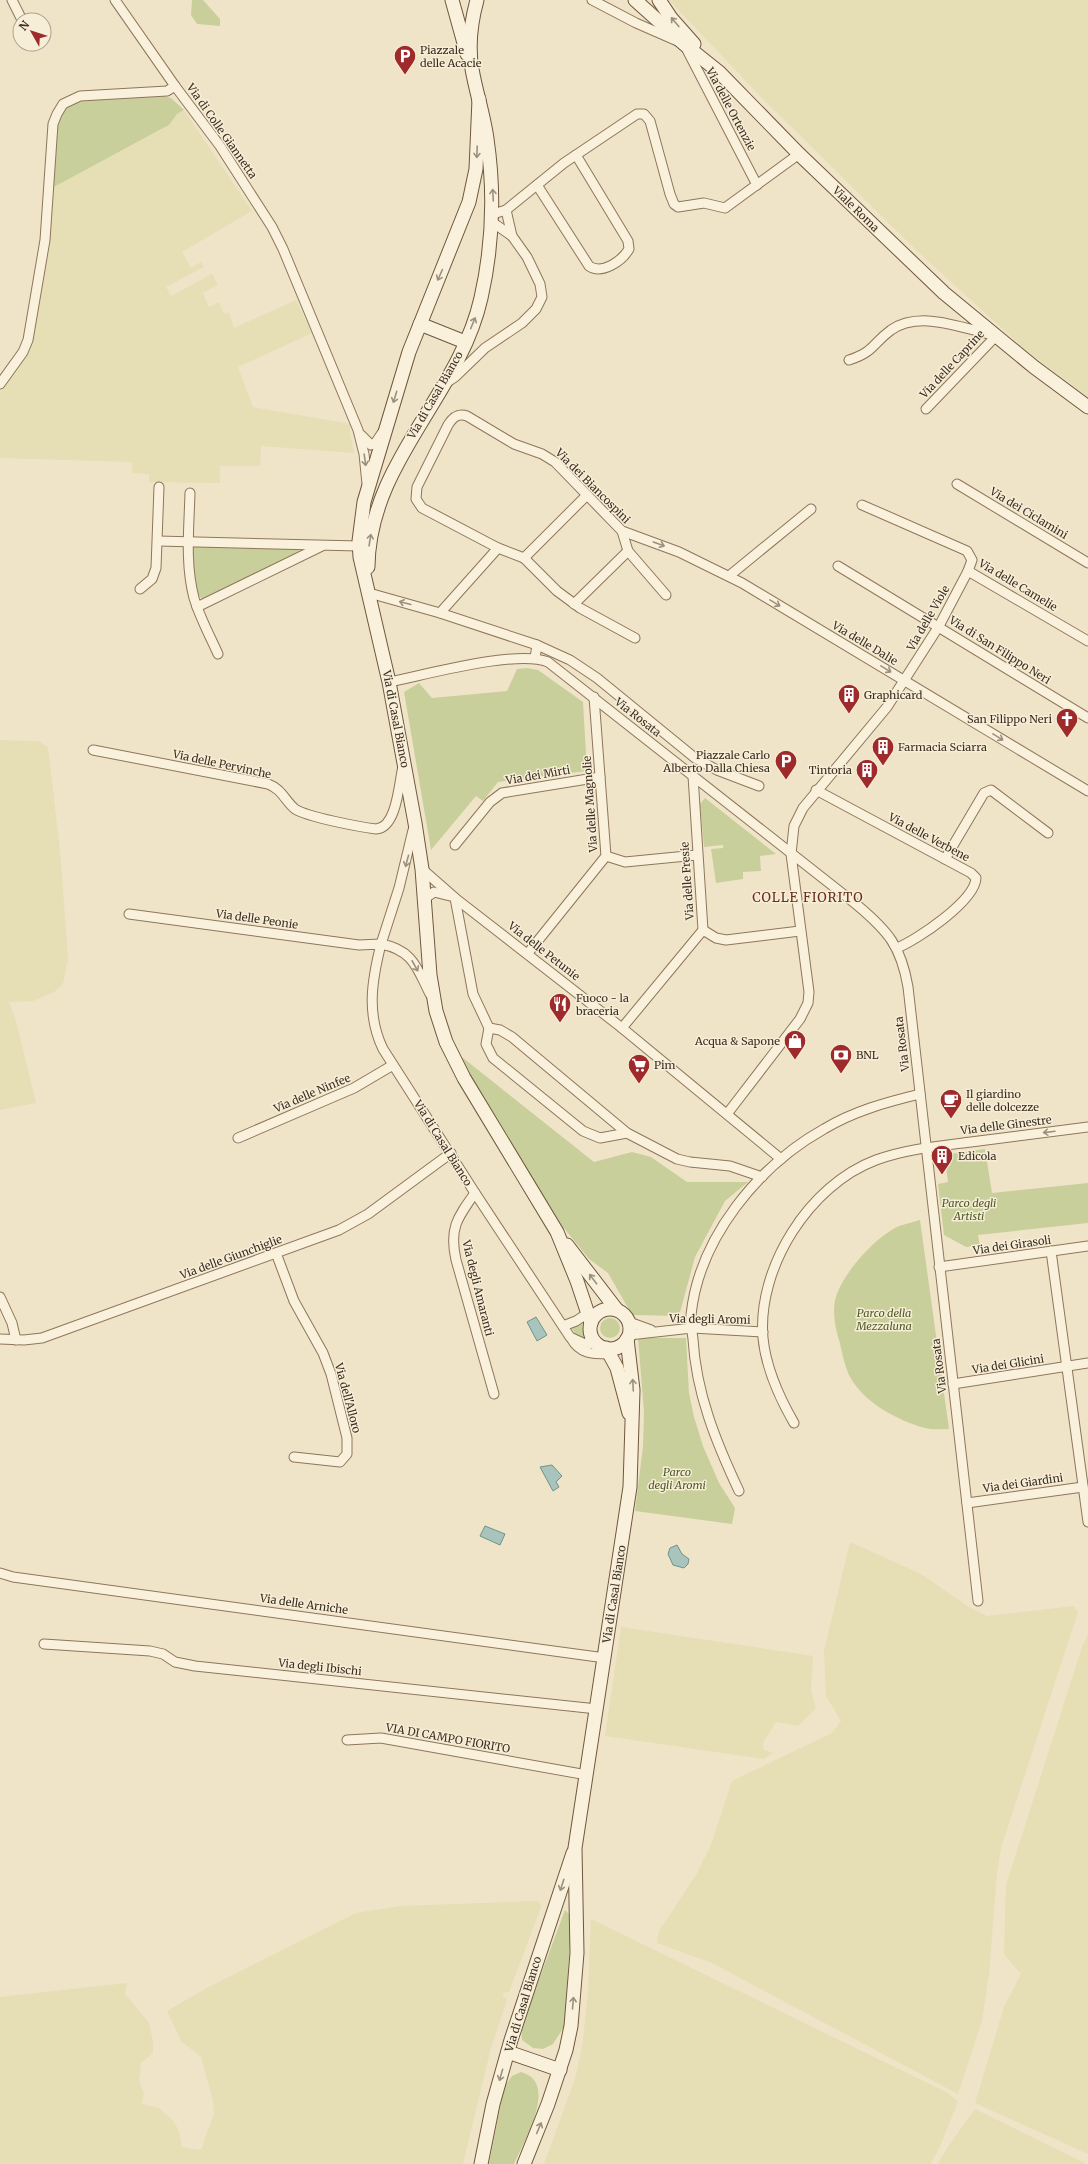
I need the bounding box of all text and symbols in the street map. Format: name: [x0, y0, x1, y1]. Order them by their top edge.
north arrow: [12, 12, 52, 52]
one-way arrow: [670, 16, 679, 27]
text: N: [16, 18, 33, 33]
parking icon: Piazzale delle Acacie: [392, 43, 418, 76]
place label: Piazzale delle Acacie: [420, 43, 482, 70]
street label: Via delle Ortenzie: [703, 64, 759, 153]
street label: Via di Colle Giannetta: [183, 80, 260, 181]
one-way arrow: [473, 145, 481, 158]
street label: Viale Roma: [829, 183, 882, 235]
one-way arrow: [489, 189, 496, 202]
one-way arrow: [435, 269, 443, 281]
one-way arrow: [470, 318, 478, 330]
street label: Via delle Caprine: [916, 327, 987, 402]
street label: Via di Casal Bianco: [404, 348, 466, 442]
one-way arrow: [391, 391, 398, 404]
street label: Via dei Biancospini: [552, 445, 634, 527]
one-way arrow: [361, 453, 369, 466]
street label: Via dei Ciclamini: [987, 484, 1071, 542]
one-way arrow: [366, 534, 374, 547]
one-way arrow: [653, 541, 665, 549]
street label: Via delle Camelie: [975, 555, 1060, 614]
street label: Via delle Viole: [903, 583, 952, 654]
one-way arrow: [398, 599, 411, 606]
one-way arrow: [769, 599, 780, 607]
street label: Via di San Filippo Neri: [946, 612, 1054, 687]
street label: Via delle Dalie: [829, 617, 900, 668]
one-way arrow: [880, 666, 892, 674]
street label: Via di Casal Bianco: [380, 668, 412, 769]
building icon: Graphicard: [836, 682, 862, 715]
place label: Graphicard: [864, 688, 923, 702]
street label: Via Rosata: [611, 694, 664, 739]
church icon: San Filippo Neri: [1054, 706, 1080, 739]
place label: San Filippo Neri: [967, 712, 1052, 726]
one-way arrow: [992, 733, 1004, 741]
building icon: Farmacia Sciarra: [870, 734, 896, 767]
place label: Farmacia Sciarra: [898, 740, 987, 754]
street label: Via delle Pervinche: [171, 747, 273, 781]
place label: Piazzale Carlo Alberto Dalla Chiesa: [662, 748, 771, 775]
parking icon: Piazzale Carlo Alberto Dalla Chiesa: [773, 748, 799, 781]
street label: Via delle Magnolie: [580, 755, 600, 854]
building icon: Tintoria: [854, 757, 880, 790]
street label: Via dei Mirti: [504, 762, 572, 788]
place label: Tintoria: [809, 763, 852, 777]
street label: Via delle Verbene: [885, 809, 972, 864]
street label: Via delle Fresie: [677, 841, 697, 922]
one-way arrow: [402, 854, 410, 867]
district label: COLLE FIORITO: [752, 889, 864, 906]
street label: Via delle Peonie: [214, 906, 299, 932]
street label: Via delle Petunie: [505, 918, 583, 984]
one-way arrow: [412, 960, 420, 972]
restaurant icon: Fuoco - la braceria: [547, 991, 573, 1024]
place label: Fuoco - la braceria: [575, 991, 629, 1018]
street label: Via Rosata: [892, 1016, 912, 1073]
shop icon: Acqua & Sapone: [782, 1028, 808, 1061]
place label: Acqua & Sapone: [694, 1034, 780, 1048]
bank icon: BNL: [828, 1042, 854, 1075]
place label: BNL: [856, 1048, 879, 1062]
supermarket icon: Pim: [626, 1052, 652, 1085]
place label: Pim: [654, 1058, 676, 1072]
street label: Via delle Ninfee: [271, 1070, 353, 1116]
cafe icon: Il giardino delle dolcezze: [938, 1087, 964, 1120]
place label: Il giardino delle dolcezze: [966, 1087, 1039, 1114]
street label: Via di Casal Bianco: [410, 1097, 475, 1189]
street label: Via delle Ginestre: [959, 1112, 1053, 1138]
one-way arrow: [1043, 1128, 1056, 1136]
building icon: Edicola: [929, 1143, 955, 1176]
place label: Edicola: [958, 1149, 996, 1163]
park label: Parco degli Artisti: [942, 1196, 996, 1223]
street label: Via delle Giunchiglie: [177, 1232, 284, 1282]
street label: Via dei Girasoli: [971, 1233, 1052, 1258]
street label: Via degli Amaranti: [459, 1238, 497, 1338]
one-way arrow: [589, 1273, 598, 1284]
park label: Parco della Mezzaluna: [855, 1306, 912, 1333]
street label: Via degli Aromi: [668, 1311, 751, 1327]
street label: Via Rosata: [929, 1338, 949, 1395]
street label: Via dei Glicini: [970, 1351, 1045, 1377]
street label: Via dell'Alloro: [332, 1360, 364, 1435]
one-way arrow: [629, 1379, 637, 1392]
park label: Parco degli Aromi: [648, 1465, 706, 1492]
street label: Via dei Giardini: [981, 1470, 1064, 1496]
street label: Via di Casal Bianco: [599, 1544, 629, 1645]
street label: Via delle Arniche: [258, 1591, 349, 1617]
street label: Via degli Ibischi: [277, 1656, 363, 1678]
street label: VIA DI CAMPO FIORITO: [384, 1720, 511, 1756]
one-way arrow: [558, 1878, 565, 1891]
street label: Via di Casal Bianco: [502, 1954, 544, 2054]
one-way arrow: [569, 1997, 576, 2010]
one-way arrow: [497, 2068, 504, 2081]
one-way arrow: [536, 2122, 543, 2134]

